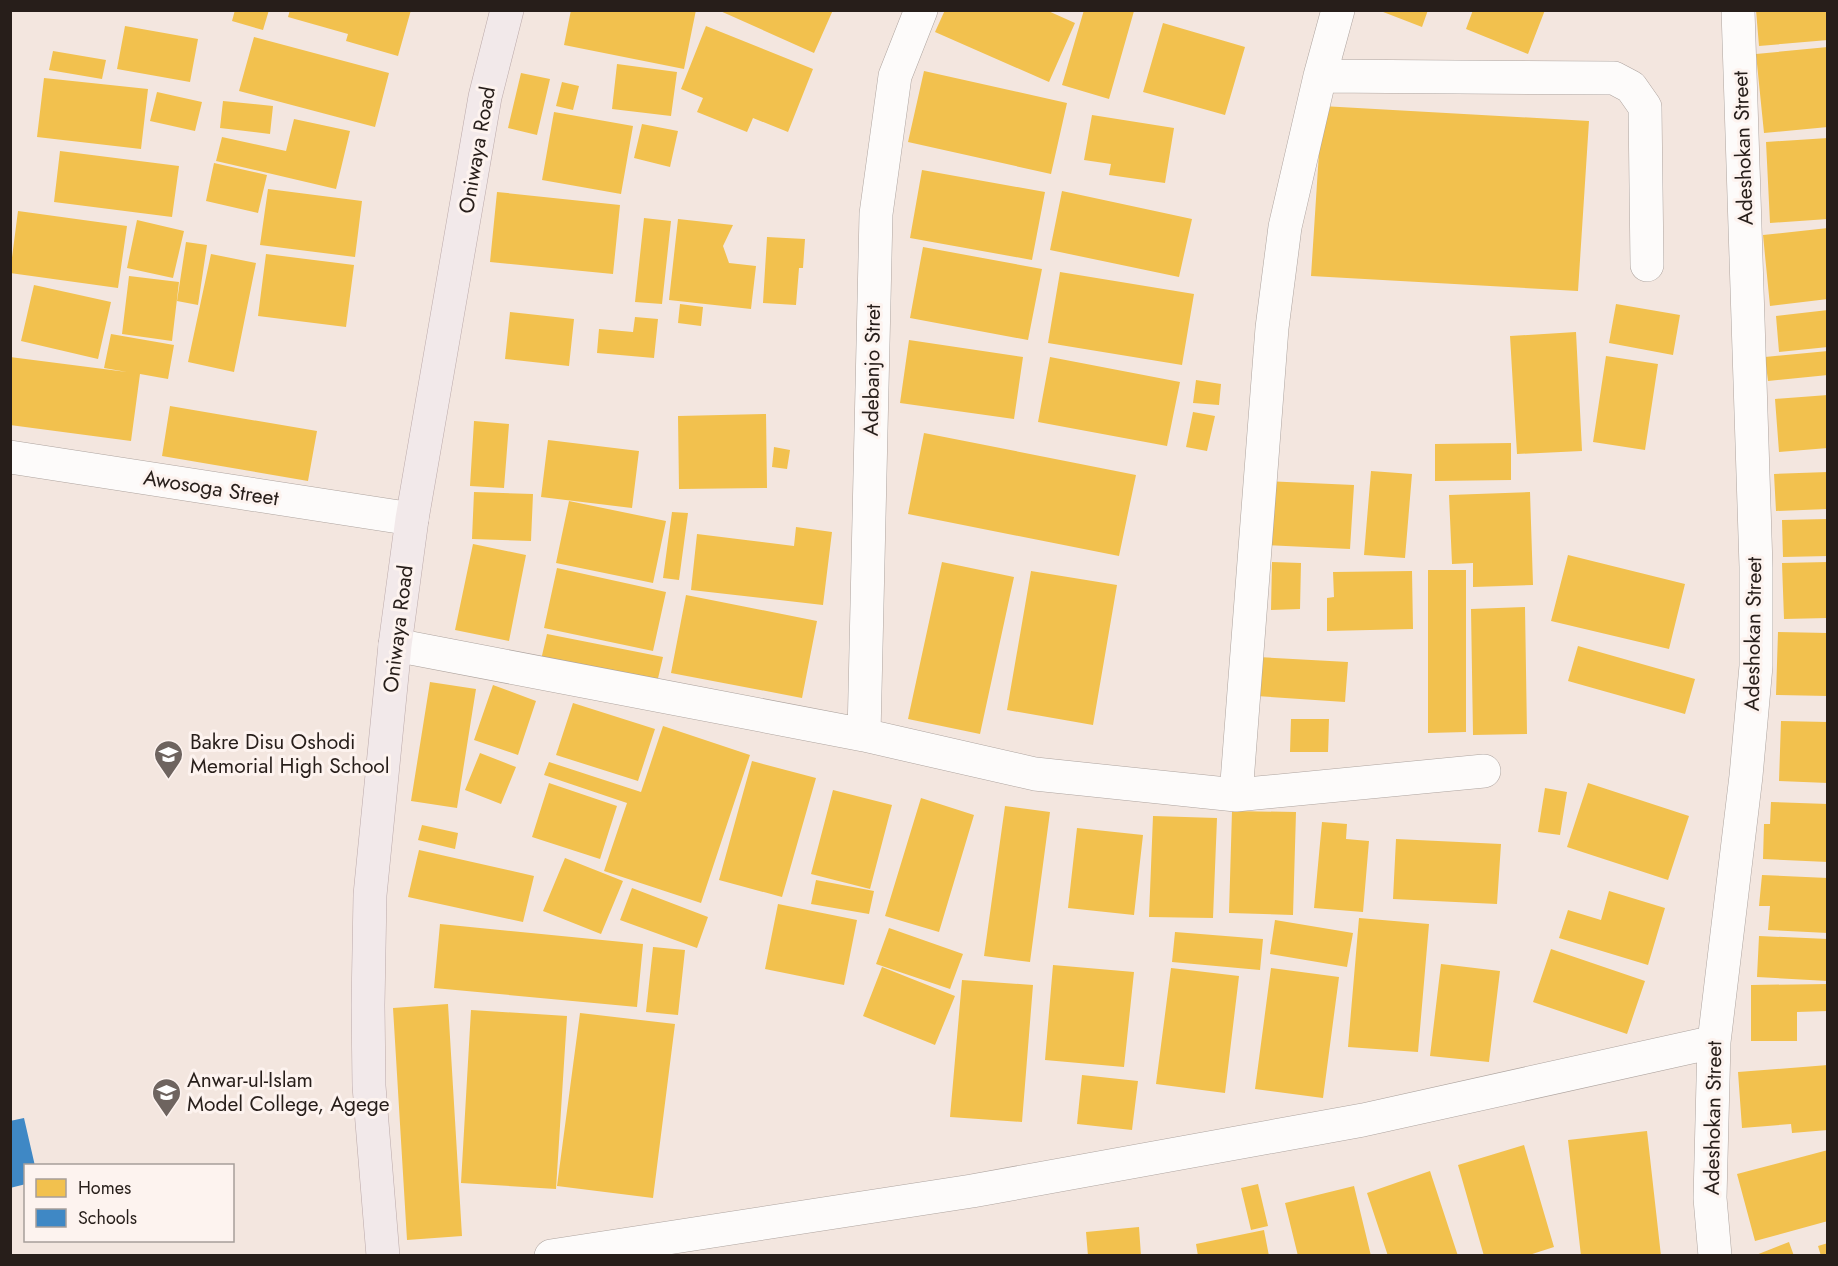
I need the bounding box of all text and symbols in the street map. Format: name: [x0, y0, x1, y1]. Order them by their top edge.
street label: Adeshokan Street: [1725, 70, 1761, 226]
street label: Oniwaya Road: [451, 84, 503, 216]
street label: Adebanjo Stret: [856, 304, 888, 436]
street label: Awosoga Street: [141, 462, 281, 514]
street label: Adeshokan Street: [1737, 557, 1769, 711]
street label: Oniwaya Road: [375, 564, 421, 694]
place label: Bakre Disu Oshodi Memorial High School: [190, 727, 390, 781]
school or university icon: Bakre Disu Oshodi Memorial High School: [153, 738, 185, 780]
street label: Adeshokan Street: [1697, 1041, 1729, 1195]
place label: Anwar-ul-Islam Model College, Agege: [187, 1065, 390, 1119]
school or university icon: Anwar-ul-Islam Model College, Agege: [150, 1076, 182, 1118]
legend: [24, 1164, 234, 1242]
text: Homes: [78, 1175, 131, 1201]
text: Schools: [78, 1205, 137, 1231]

